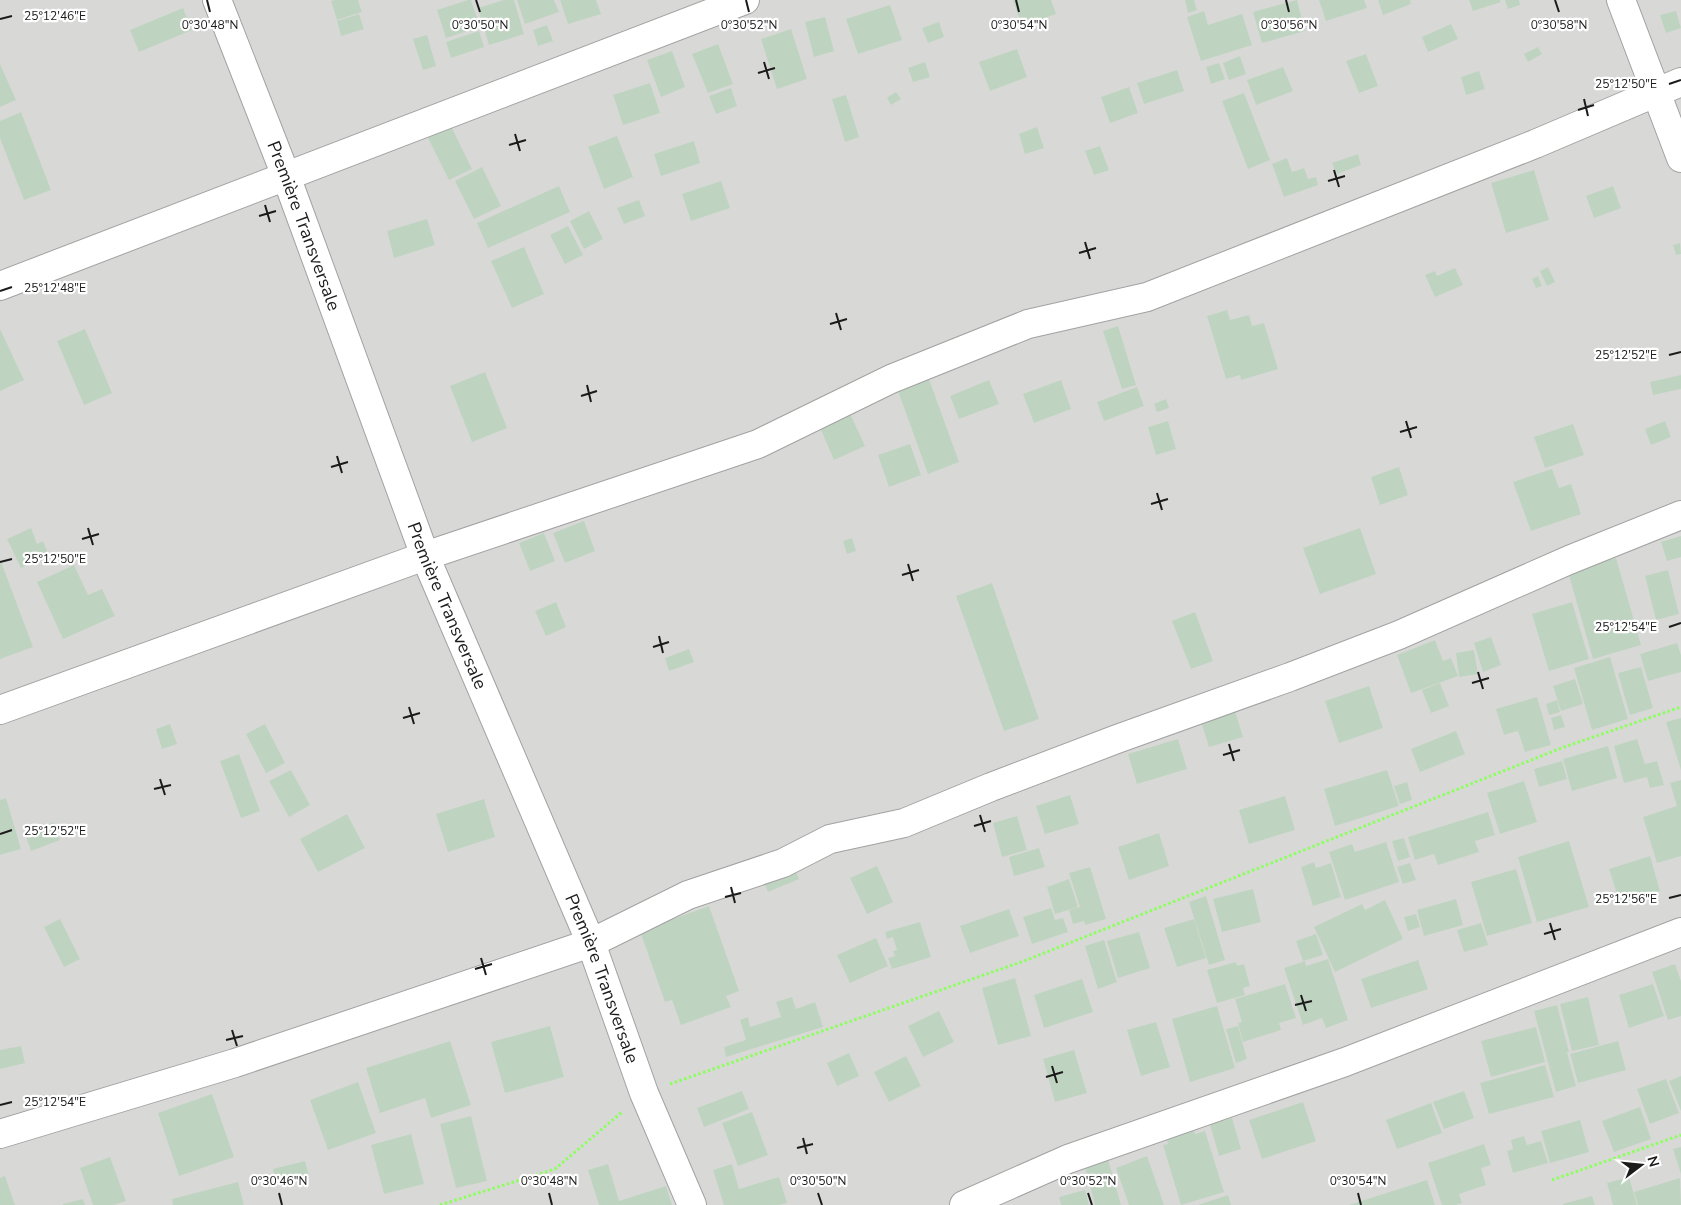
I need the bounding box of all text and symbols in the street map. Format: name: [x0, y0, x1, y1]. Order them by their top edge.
text: 25°12'46"E: [24, 8, 86, 24]
text: 0°30'48"N: [182, 17, 238, 33]
text: 0°30'50"N: [452, 17, 508, 33]
text: 0°30'52"N: [721, 17, 777, 33]
text: 0°30'54"N: [991, 17, 1047, 33]
text: 0°30'56"N: [1261, 17, 1317, 33]
text: 0°30'58"N: [1531, 17, 1587, 33]
text: 25°12'50"E: [1595, 76, 1657, 92]
street label: Première Transversale: [261, 138, 346, 314]
text: 25°12'48"E: [24, 280, 86, 296]
text: 25°12'52"E: [1595, 347, 1657, 363]
street label: Première Transversale: [402, 519, 493, 693]
text: 25°12'50"E: [24, 551, 86, 567]
text: 25°12'54"E: [1595, 619, 1657, 635]
text: 25°12'52"E: [24, 823, 86, 839]
street label: Première Transversale: [559, 890, 645, 1067]
text: 25°12'56"E: [1595, 891, 1657, 907]
text: 25°12'54"E: [24, 1094, 86, 1110]
north arrow: [1616, 1140, 1666, 1190]
text: N: [1642, 1154, 1664, 1169]
text: 0°30'46"N: [251, 1173, 307, 1189]
text: 0°30'48"N: [521, 1173, 577, 1189]
text: 0°30'50"N: [790, 1173, 846, 1189]
text: 0°30'52"N: [1060, 1173, 1116, 1189]
text: 0°30'54"N: [1330, 1173, 1386, 1189]

